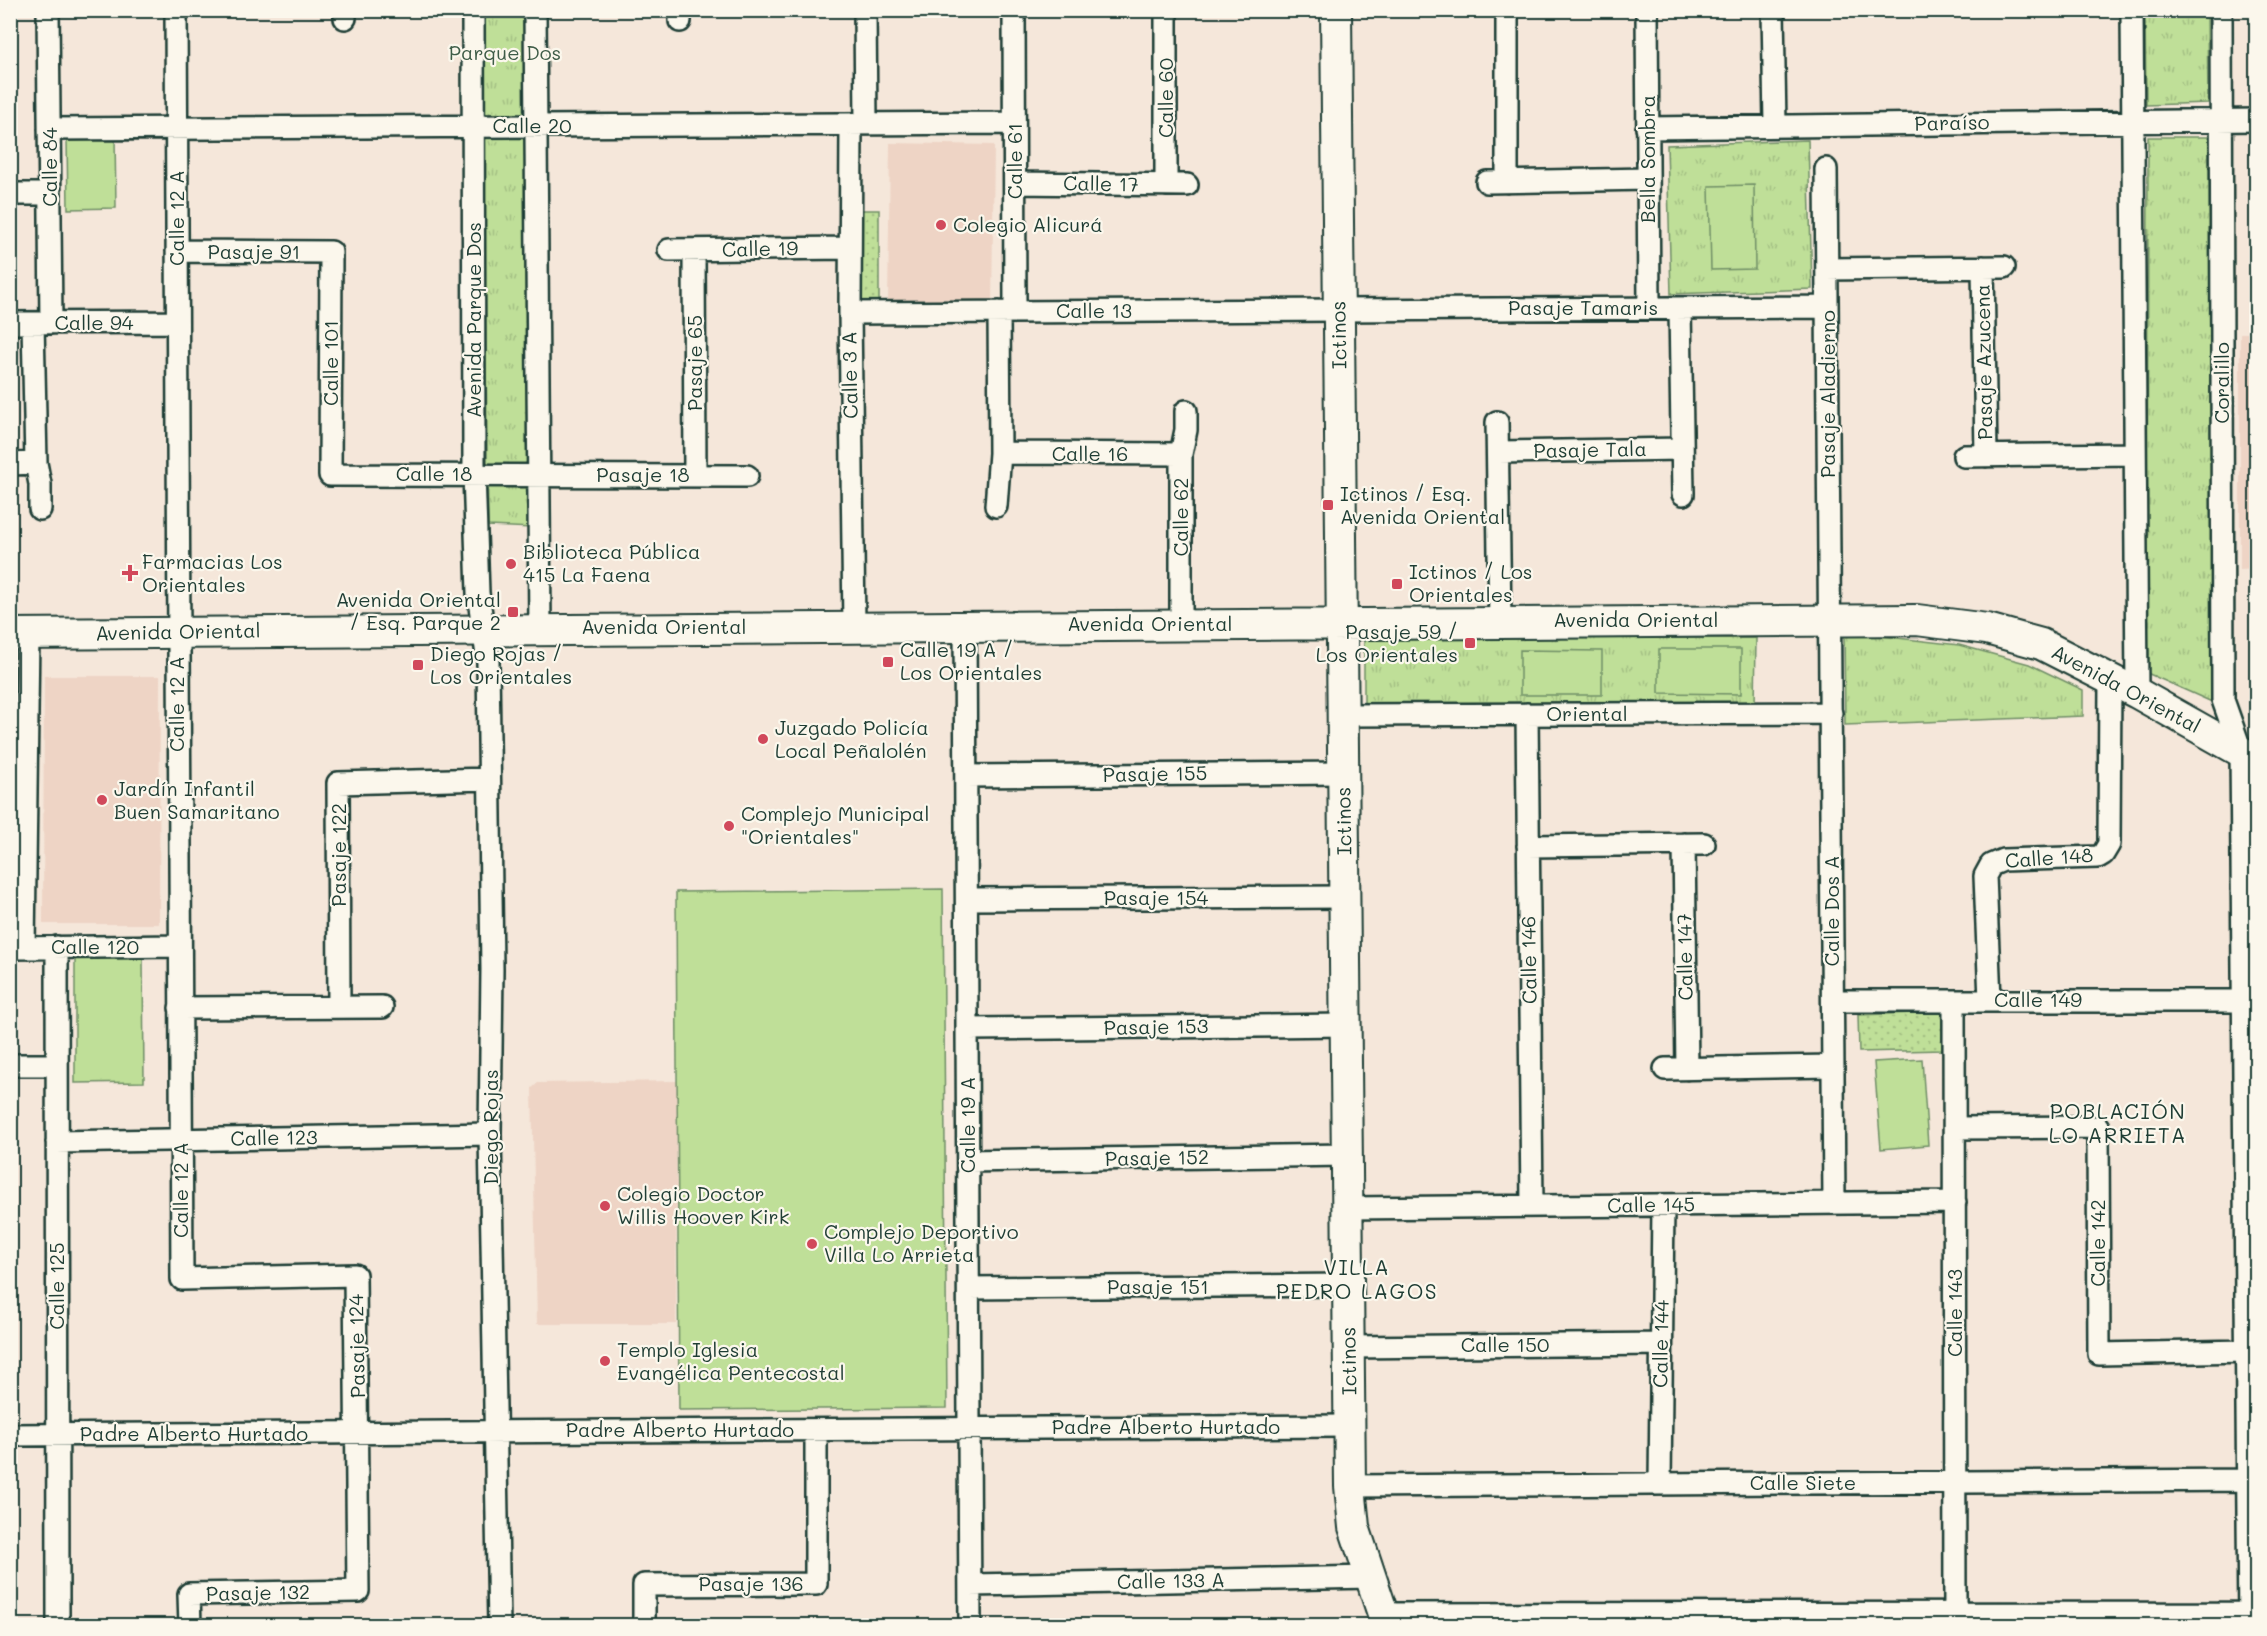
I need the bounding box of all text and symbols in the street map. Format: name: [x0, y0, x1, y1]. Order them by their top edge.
park label: Parque Dos: [449, 39, 561, 65]
street label: Calle 60: [1152, 58, 1178, 138]
street label: Bella Sombra: [1634, 95, 1660, 223]
street label: Paraíso: [1914, 108, 1990, 136]
street label: Calle 20: [492, 112, 572, 138]
street label: Calle 61: [1001, 123, 1027, 199]
street label: Calle 84: [36, 127, 62, 207]
street label: Calle 17: [1063, 169, 1139, 197]
street label: Calle 12 A: [163, 170, 189, 266]
place label: Colegio Alicurá: [953, 211, 1103, 237]
marker: Colegio Alicurá: [934, 218, 948, 232]
street label: Avenida Parque Dos: [460, 222, 486, 418]
street label: Calle 19: [722, 234, 799, 262]
street label: Pasaje 91: [207, 238, 301, 264]
street label: Pasaje Azucena: [1969, 284, 1997, 440]
street label: Pasaje Tamaris: [1508, 294, 1658, 320]
street label: Calle 13: [1056, 297, 1132, 323]
street label: Ictinos: [1324, 301, 1352, 369]
street label: Calle 94: [54, 309, 134, 335]
street label: Pasaje Aladierno: [1814, 310, 1840, 478]
street label: Pasaje 65: [681, 315, 707, 411]
street label: Calle 101: [317, 320, 343, 406]
street label: Calle 3 A: [835, 331, 863, 419]
street label: Coralillo: [2208, 342, 2234, 424]
street label: Pasaje Tala: [1533, 435, 1647, 463]
street label: Calle 16: [1052, 440, 1128, 466]
street label: Calle 18: [396, 460, 472, 486]
street label: Pasaje 18: [596, 461, 690, 487]
street label: Calle 62: [1167, 478, 1193, 556]
place label: Ictinos / Esq. Avenida Oriental: [1340, 480, 1505, 529]
marker: Ictinos / Esq. Avenida Oriental: [1321, 498, 1335, 512]
place label: Biblioteca Pública 415 La Faena: [523, 538, 700, 587]
place label: Farmacias Los Orientales: [142, 548, 283, 597]
marker: Biblioteca Pública 415 La Faena: [504, 557, 518, 571]
place label: Ictinos / Los Orientales: [1409, 558, 1533, 607]
marker: Farmacias Los Orientales: [123, 566, 137, 580]
marker: Ictinos / Los Orientales: [1390, 577, 1404, 591]
place label: Avenida Oriental / Esq. Parque 2: [336, 586, 501, 635]
marker: Avenida Oriental / Esq. Parque 2: [506, 605, 520, 619]
street label: Avenida Oriental: [1553, 606, 1719, 632]
street label: Avenida Oriental: [1067, 610, 1233, 636]
street label: Avenida Oriental: [581, 613, 747, 639]
street label: Avenida Oriental: [95, 617, 261, 645]
place label: Pasaje 59 / Los Orientales: [1316, 618, 1458, 667]
place label: Calle 19 A / Los Orientales: [900, 636, 1042, 685]
marker: Pasaje 59 / Los Orientales: [1463, 636, 1477, 650]
street label: Avenida Oriental: [2047, 638, 2206, 738]
place label: Diego Rojas / Los Orientales: [430, 640, 572, 689]
marker: Calle 19 A / Los Orientales: [881, 655, 895, 669]
street label: Calle 12 A: [163, 656, 189, 752]
marker: Diego Rojas / Los Orientales: [411, 658, 425, 672]
street label: Oriental: [1546, 700, 1628, 726]
place label: Juzgado Policía Local Peñalolén: [775, 714, 929, 763]
marker: Juzgado Policía Local Peñalolén: [756, 732, 770, 746]
street label: Pasaje 155: [1102, 759, 1208, 787]
place label: Jardín Infantil Buen Samaritano: [114, 775, 280, 824]
street label: Ictinos: [1329, 787, 1357, 855]
marker: Jardín Infantil Buen Samaritano: [95, 793, 109, 807]
place label: Complejo Municipal "Orientales": [741, 800, 930, 849]
street label: Pasaje 122: [325, 803, 351, 907]
marker: Complejo Municipal "Orientales": [722, 819, 736, 833]
street label: Calle 148: [2004, 841, 2094, 873]
street label: Calle Dos A: [1818, 855, 1844, 967]
street label: Pasaje 154: [1104, 884, 1209, 910]
street label: Calle 147: [1670, 913, 1698, 1001]
street label: Calle 146: [1514, 916, 1542, 1004]
street label: Calle 120: [51, 933, 139, 959]
street label: Calle 149: [1994, 986, 2082, 1012]
street label: Pasaje 153: [1103, 1012, 1209, 1040]
street label: Diego Rojas: [477, 1069, 503, 1185]
street label: Calle 19 A: [954, 1077, 980, 1173]
district label: POBLACIÓN LO ARRIETA: [2049, 1097, 2187, 1148]
street label: Calle 123: [230, 1123, 318, 1151]
street label: Calle 12 A: [167, 1142, 193, 1238]
street label: Pasaje 152: [1105, 1143, 1209, 1171]
place label: Colegio Doctor Willis Hoover Kirk: [617, 1180, 789, 1229]
street label: Calle 145: [1607, 1190, 1695, 1218]
marker: Colegio Doctor Willis Hoover Kirk: [598, 1199, 612, 1213]
street label: Calle 142: [2084, 1199, 2110, 1287]
place label: Complejo Deportivo Villa Lo Arrieta: [824, 1218, 1019, 1267]
marker: Complejo Deportivo Villa Lo Arrieta: [805, 1237, 819, 1251]
street label: Calle 125: [43, 1242, 69, 1330]
district label: VILLA PEDRO LAGOS: [1276, 1253, 1438, 1304]
street label: Calle 143: [1941, 1269, 1967, 1357]
street label: Pasaje 151: [1107, 1273, 1209, 1299]
street label: Pasaje 124: [342, 1293, 370, 1398]
street label: Calle 144: [1646, 1300, 1674, 1388]
street label: Ictinos: [1334, 1327, 1362, 1395]
street label: Calle 150: [1461, 1331, 1549, 1357]
place label: Templo Iglesia Evangélica Pentecostal: [617, 1336, 845, 1385]
marker: Templo Iglesia Evangélica Pentecostal: [598, 1354, 612, 1368]
street label: Padre Alberto Hurtado: [1052, 1413, 1280, 1439]
street label: Padre Alberto Hurtado: [566, 1416, 794, 1442]
street label: Padre Alberto Hurtado: [80, 1420, 308, 1446]
street label: Calle Siete: [1750, 1469, 1856, 1495]
street label: Calle 133 A: [1117, 1566, 1225, 1594]
street label: Pasaje 136: [698, 1570, 804, 1596]
street label: Pasaje 132: [206, 1578, 310, 1606]

